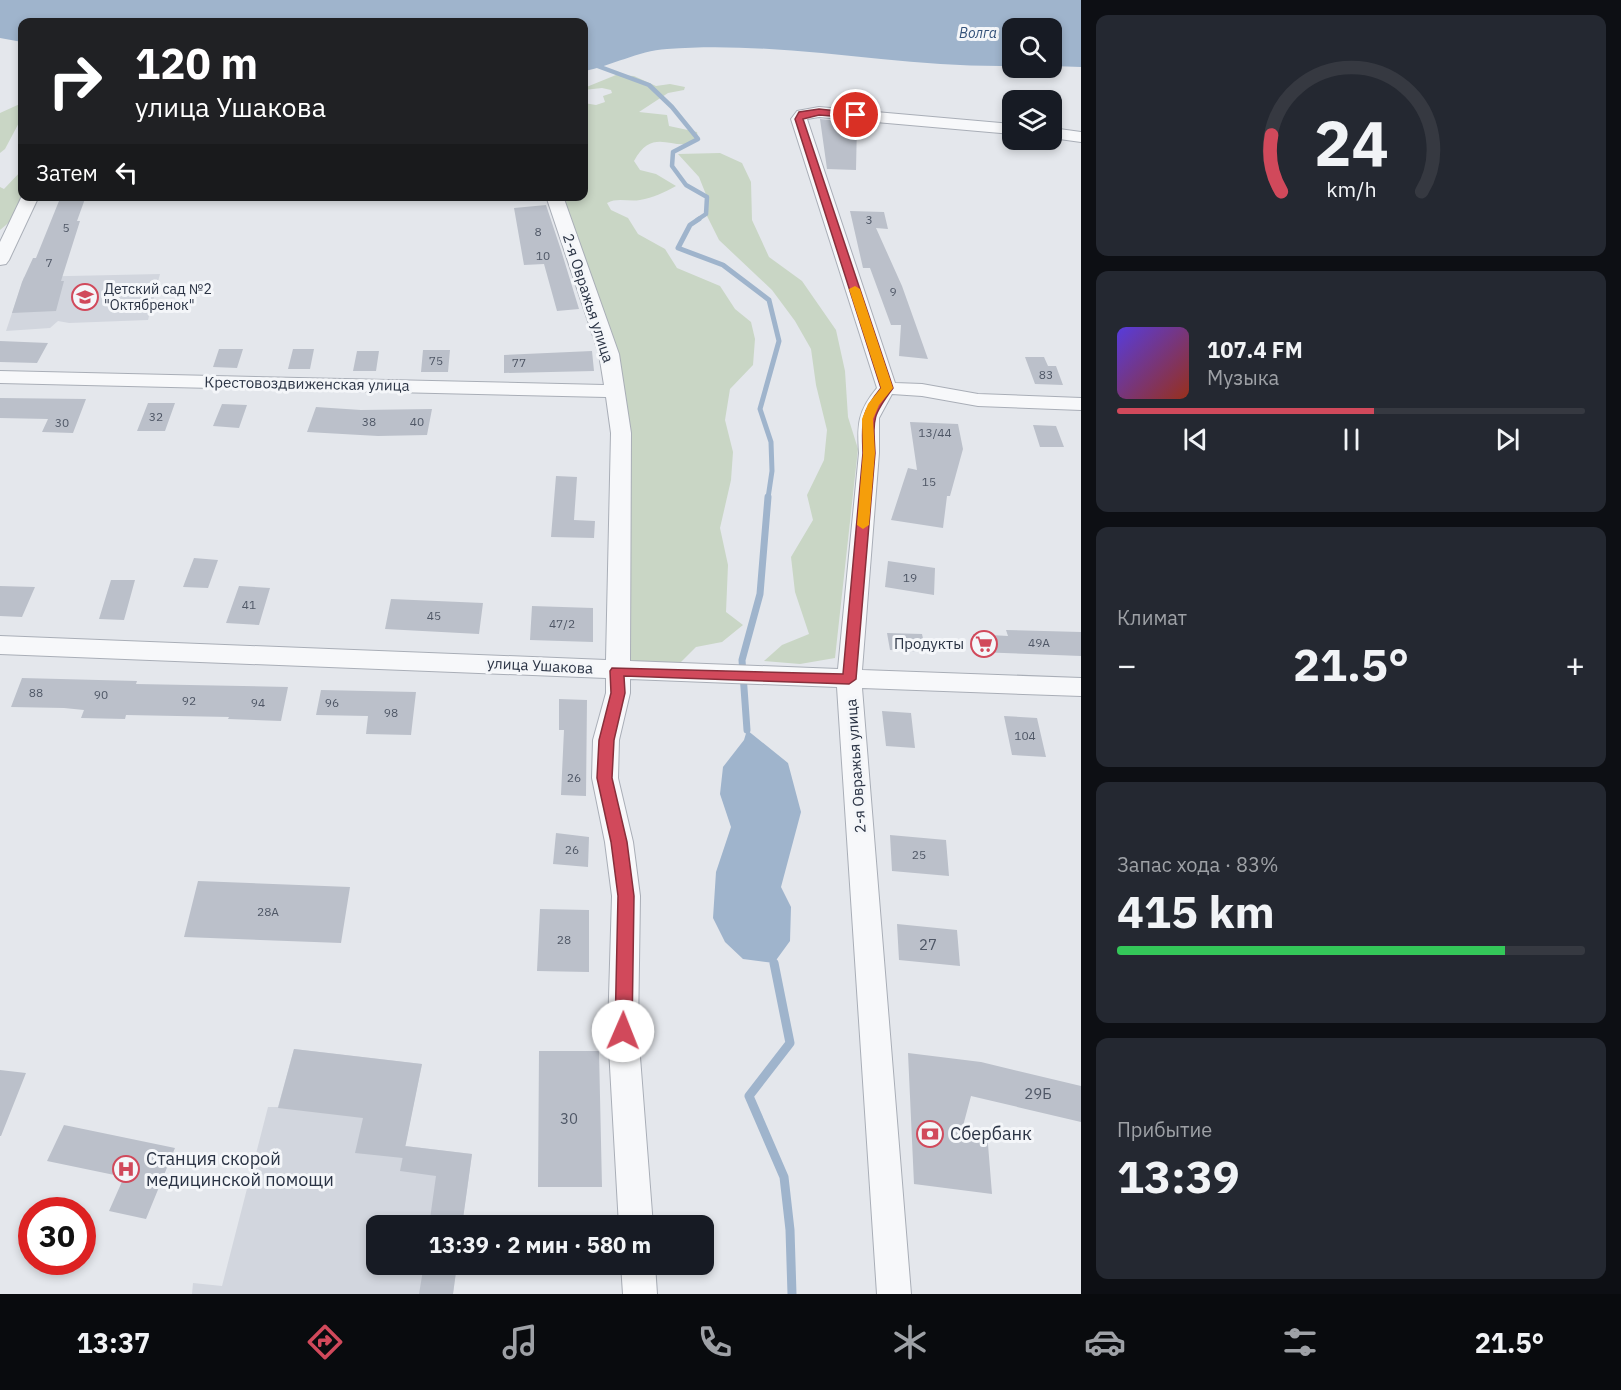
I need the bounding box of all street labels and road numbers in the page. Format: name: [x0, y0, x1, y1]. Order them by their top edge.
street label: 2-я Овражья улица: [559, 231, 618, 365]
street label: Крестовоздвиженская улица: [204, 372, 410, 395]
street label: улица Ушакова: [487, 653, 594, 678]
street label: 2-я Овражья улица: [841, 698, 870, 834]

